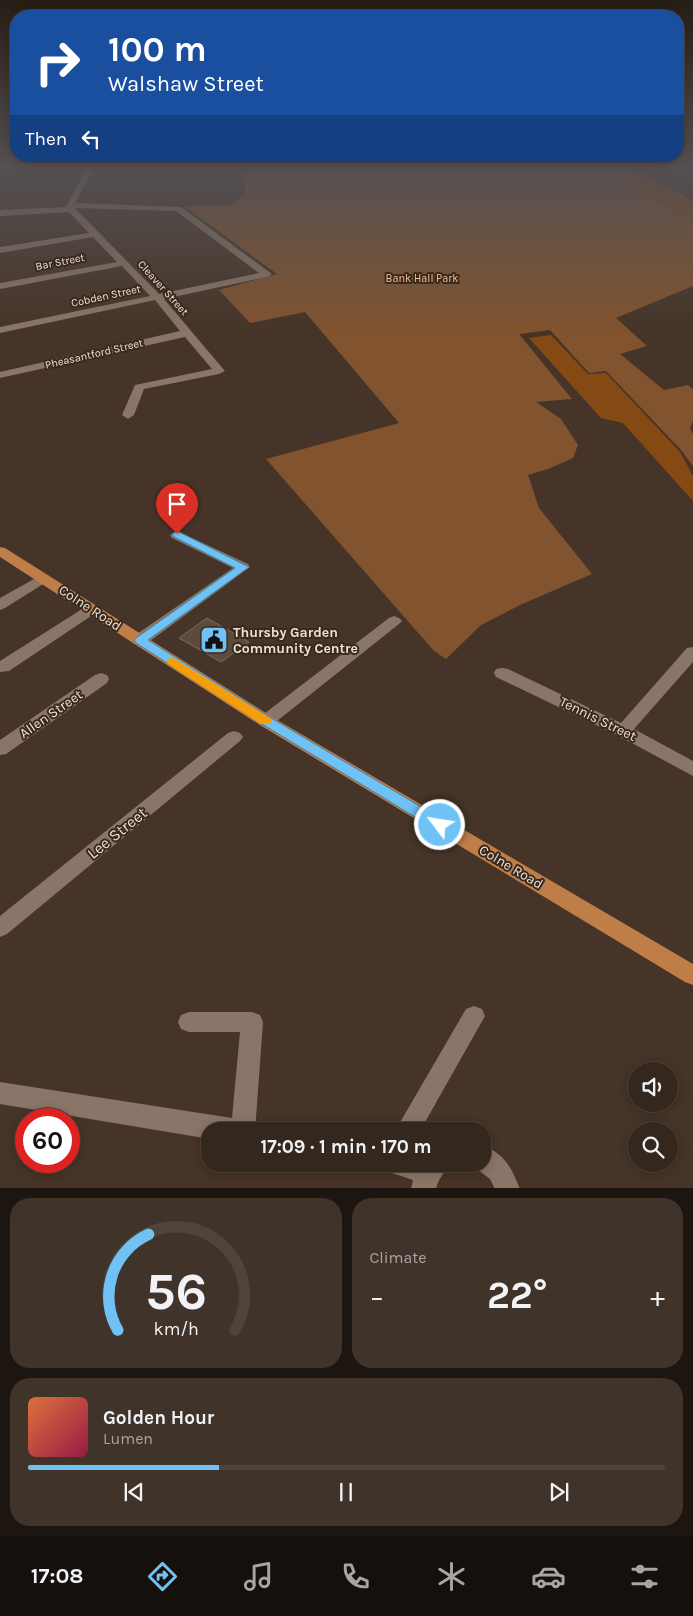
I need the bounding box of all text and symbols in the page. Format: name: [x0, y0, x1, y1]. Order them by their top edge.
text: 100 m: [108, 29, 207, 70]
icon: right: [25, 30, 90, 95]
text: Walshaw Street: [108, 71, 264, 97]
icon: left: [77, 125, 105, 153]
text: Then: [25, 128, 67, 150]
street label: Bar Street: [34, 251, 86, 273]
street label: Cleaver Street: [135, 258, 191, 318]
park label: Bank Hall Park: [386, 272, 458, 285]
street label: Cobden Street: [70, 282, 142, 310]
street label: Pheasantford Street: [44, 336, 144, 372]
pin: [156, 483, 198, 534]
icon: arrive: [163, 490, 191, 518]
street label: Colne Road: [55, 581, 125, 635]
place label: Thursby Garden Community Centre: [233, 624, 358, 657]
public building icon: Thursby Garden Community Centre: [199, 625, 229, 655]
street label: Allen Street: [16, 686, 86, 742]
street label: Tennis Street: [557, 693, 639, 745]
position arrow: [413, 798, 465, 850]
street label: Lee Street: [83, 803, 151, 863]
street label: Colne Road: [476, 841, 546, 893]
map controls: [628, 1062, 678, 1172]
button: sound: [628, 1062, 678, 1112]
speed limit sign: 60: [15, 1108, 80, 1173]
button: search: [628, 1122, 678, 1172]
text: 17:09 · 1 min · 170 m: [260, 1136, 432, 1158]
text: Climate: [370, 1248, 427, 1267]
text: 56: [145, 1261, 207, 1322]
text: 22°: [487, 1273, 548, 1318]
text: −: [370, 1280, 384, 1313]
text: +: [650, 1280, 665, 1313]
text: km/h: [153, 1319, 198, 1340]
text: Golden Hour: [103, 1407, 214, 1429]
text: Lumen: [103, 1429, 153, 1448]
icon: previous: [120, 1478, 148, 1506]
icon: pause: [332, 1478, 360, 1506]
icon: next: [545, 1478, 573, 1506]
icon: directions: [145, 1559, 180, 1594]
icon: music: [241, 1559, 276, 1594]
icon: phone: [338, 1559, 373, 1594]
icon: climate: [434, 1559, 469, 1594]
icon: car: [531, 1559, 566, 1594]
icon: filters: [627, 1559, 662, 1594]
text: 17:08: [31, 1563, 84, 1589]

